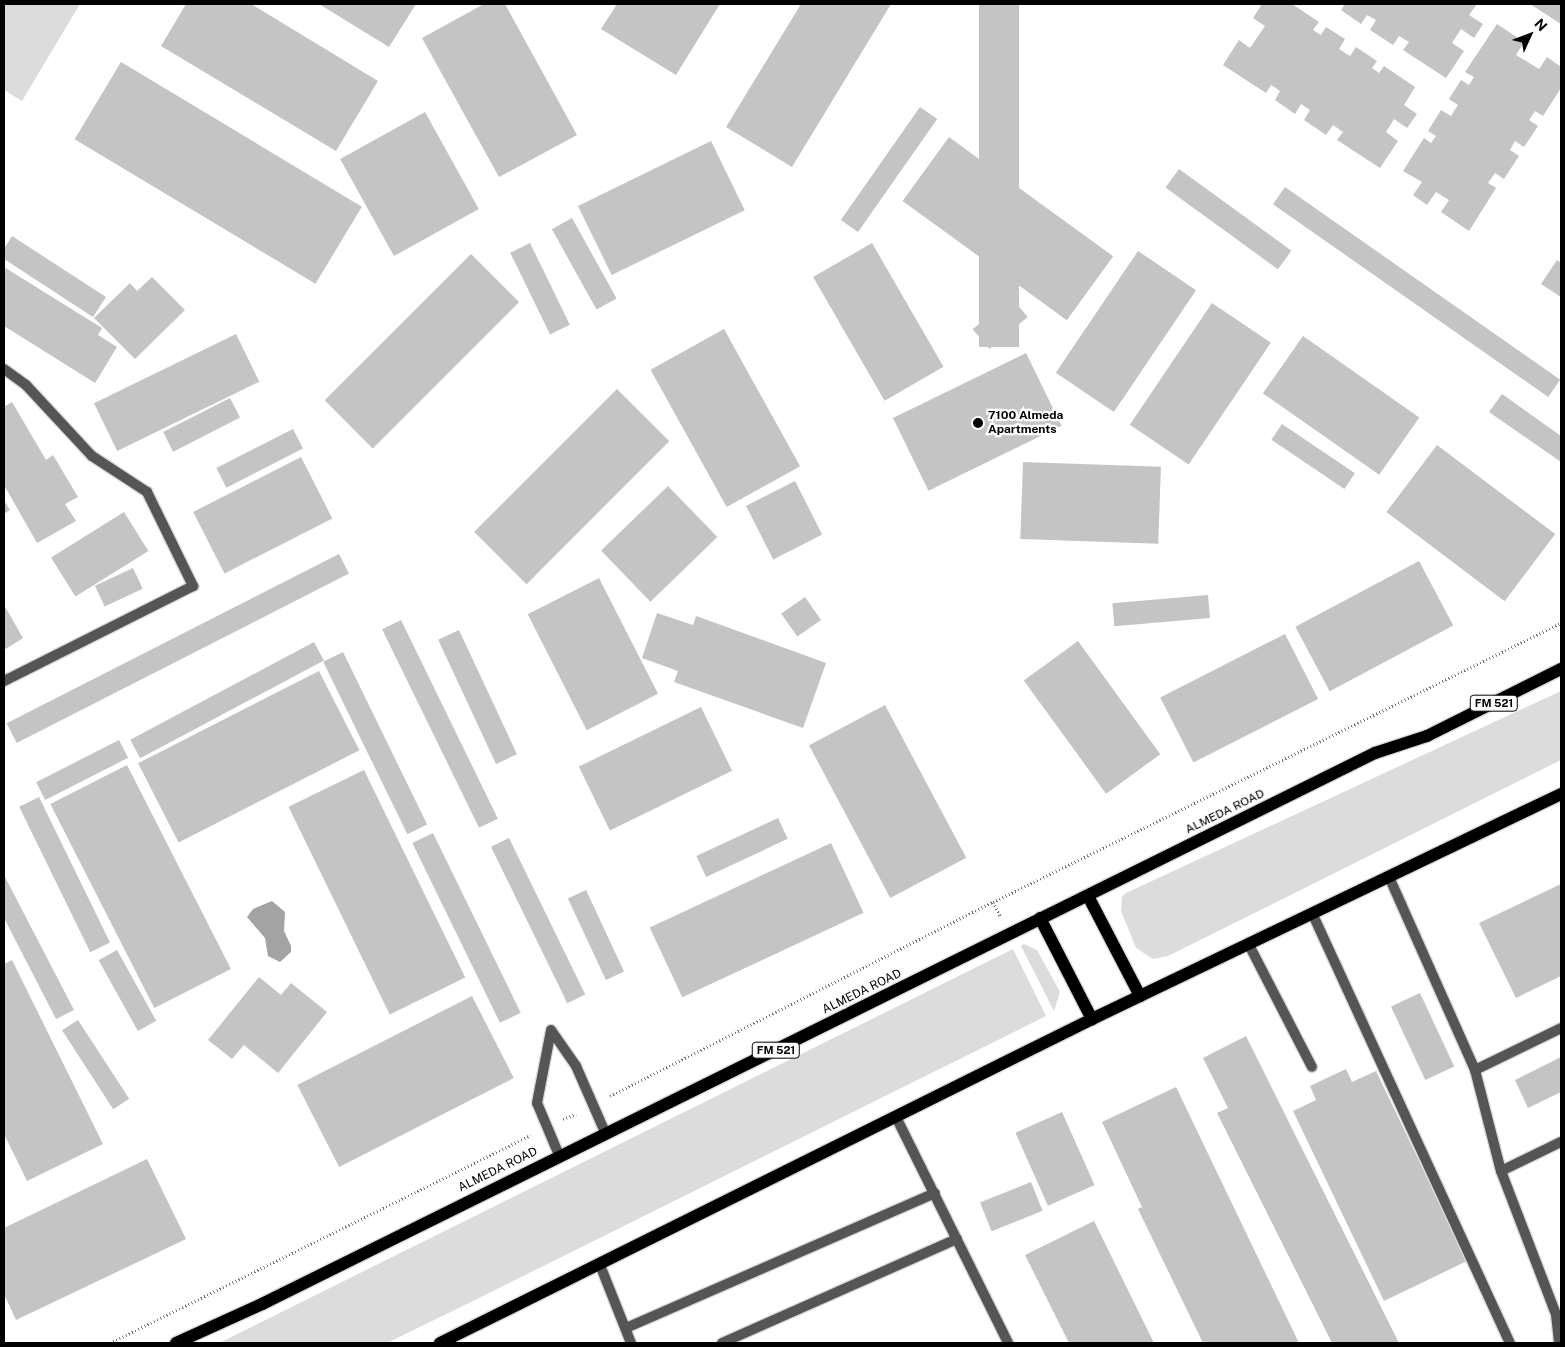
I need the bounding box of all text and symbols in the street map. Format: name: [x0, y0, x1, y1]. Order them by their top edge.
north arrow: [1505, 10, 1555, 60]
text: N: [1531, 15, 1551, 34]
place label: 7100 Almeda Apartments: [988, 409, 1063, 437]
marker: 7100 Almeda Apartments: [972, 417, 984, 429]
road number: FM 521: [1469, 694, 1519, 711]
street label: ALMEDA ROAD: [1183, 787, 1267, 837]
street label: ALMEDA ROAD: [820, 967, 904, 1017]
road number: FM 521: [751, 1042, 801, 1058]
street label: ALMEDA ROAD: [456, 1145, 540, 1195]

